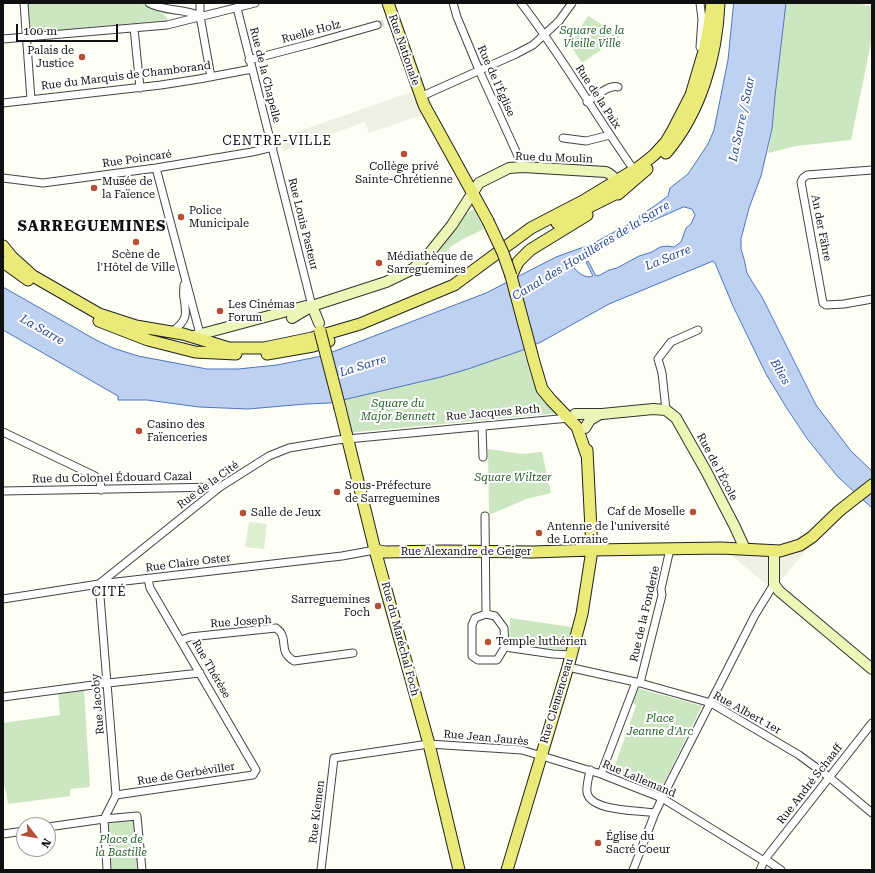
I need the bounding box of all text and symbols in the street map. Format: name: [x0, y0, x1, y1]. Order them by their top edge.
street label: Rue Nationale: [386, 13, 422, 87]
scale bar: [18, 16, 120, 42]
street label: Ruelle Holz: [280, 18, 342, 46]
text: 100 m: [23, 24, 57, 38]
park label: Square de la Vieille Ville: [560, 24, 624, 50]
street label: Rue de la Chapelle: [247, 26, 283, 124]
street label: Rue de l'Église: [474, 43, 518, 119]
place label: Palais de Justice: [27, 44, 74, 70]
marker: Palais de Justice: [77, 52, 87, 62]
street label: Rue du Marquis de Chamborand: [40, 59, 212, 93]
street label: Rue de la Paix: [572, 62, 624, 132]
water label: La Sarre / Saar: [726, 75, 758, 163]
district label: CENTRE-VILLE: [222, 133, 332, 149]
street label: Rue Poincaré: [101, 148, 173, 170]
marker: Collège privé Sainte-Chrétienne: [399, 149, 409, 159]
street label: Rue du Moulin: [515, 150, 593, 166]
place label: Collège privé Sainte-Chrétienne: [355, 160, 453, 186]
place label: Musée de la Faïence: [102, 175, 155, 201]
street label: Rue Louis Pasteur: [285, 177, 321, 271]
marker: Musée de la Faïence: [89, 183, 99, 193]
street label: An der Fähre: [808, 194, 834, 262]
water label: Canal des Houillères de la Sarre: [510, 198, 672, 304]
place label: Police Municipale: [189, 204, 249, 230]
marker: Police Municipale: [176, 212, 186, 222]
district label: SARREGUEMINES: [18, 218, 166, 236]
marker: Scène de l'Hôtel de Ville: [131, 237, 141, 247]
water label: La Sarre: [643, 242, 693, 274]
place label: Scène de l'Hôtel de Ville: [97, 248, 175, 274]
place label: Médiathèque de Sarreguemines: [387, 250, 473, 276]
marker: Médiathèque de Sarreguemines: [374, 258, 384, 268]
place label: Les Cinémas Forum: [228, 298, 295, 324]
marker: Les Cinémas Forum: [215, 306, 225, 316]
water label: La Sarre: [17, 312, 67, 348]
water label: La Sarre: [338, 352, 388, 380]
water label: Blies: [767, 357, 793, 387]
park label: Square du Major Bennett: [361, 397, 435, 423]
street label: Rue Jacques Roth: [445, 402, 541, 424]
place label: Casino des Faïenceries: [147, 418, 207, 444]
marker: Casino des Faïenceries: [134, 426, 144, 436]
street label: Rue de l'École: [694, 431, 740, 503]
street label: Rue de la Cité: [175, 458, 241, 512]
street label: Rue du Colonel Édouard Cazal: [32, 470, 192, 486]
park label: Square Wiltzer: [474, 471, 552, 485]
place label: Sous-Préfecture de Sarreguemines: [345, 479, 440, 505]
marker: Sous-Préfecture de Sarreguemines: [332, 487, 342, 497]
place label: Caf de Moselle: [607, 505, 685, 519]
place label: Salle de Jeux: [251, 506, 321, 520]
marker: Caf de Moselle: [688, 507, 698, 517]
marker: Salle de Jeux: [238, 508, 248, 518]
place label: Antenne de l'université de Lorraine: [547, 520, 670, 546]
marker: Antenne de l'université de Lorraine: [534, 528, 544, 538]
street label: Rue Alexandre de Geiger: [401, 545, 531, 559]
street label: Rue Claire Oster: [145, 551, 231, 575]
street label: Rue de la Fonderie: [628, 565, 662, 663]
street label: Rue du Maréchal Foch: [378, 580, 422, 698]
district label: CITÉ: [91, 584, 127, 600]
place label: Sarreguemines Foch: [291, 593, 370, 619]
marker: Sarreguemines Foch: [373, 601, 383, 611]
street label: Rue Joseph: [210, 613, 272, 631]
place label: Temple luthérien: [496, 635, 587, 649]
street label: Rue Thérèse: [189, 637, 233, 701]
marker: Temple luthérien: [483, 637, 493, 647]
street label: Rue Clemenceau: [538, 657, 576, 745]
street label: Rue Jacoby: [89, 673, 107, 735]
street label: Rue Albert 1er: [711, 689, 783, 737]
park label: Place Jeanne d'Arc: [627, 712, 693, 738]
street label: Rue Jean Jaurès: [443, 728, 529, 748]
street label: Rue André Schaaff: [775, 741, 845, 827]
street label: Rue Lallemand: [600, 757, 678, 801]
street label: Rue de Gerbéviller: [136, 760, 236, 788]
street label: Rue Kiemen: [307, 780, 327, 844]
north arrow: [16, 817, 56, 857]
place label: Église du Sacré Coeur: [606, 830, 670, 856]
park label: Place de la Bastille: [95, 833, 147, 859]
text: N: [38, 836, 54, 850]
marker: Église du Sacré Coeur: [593, 838, 603, 848]

